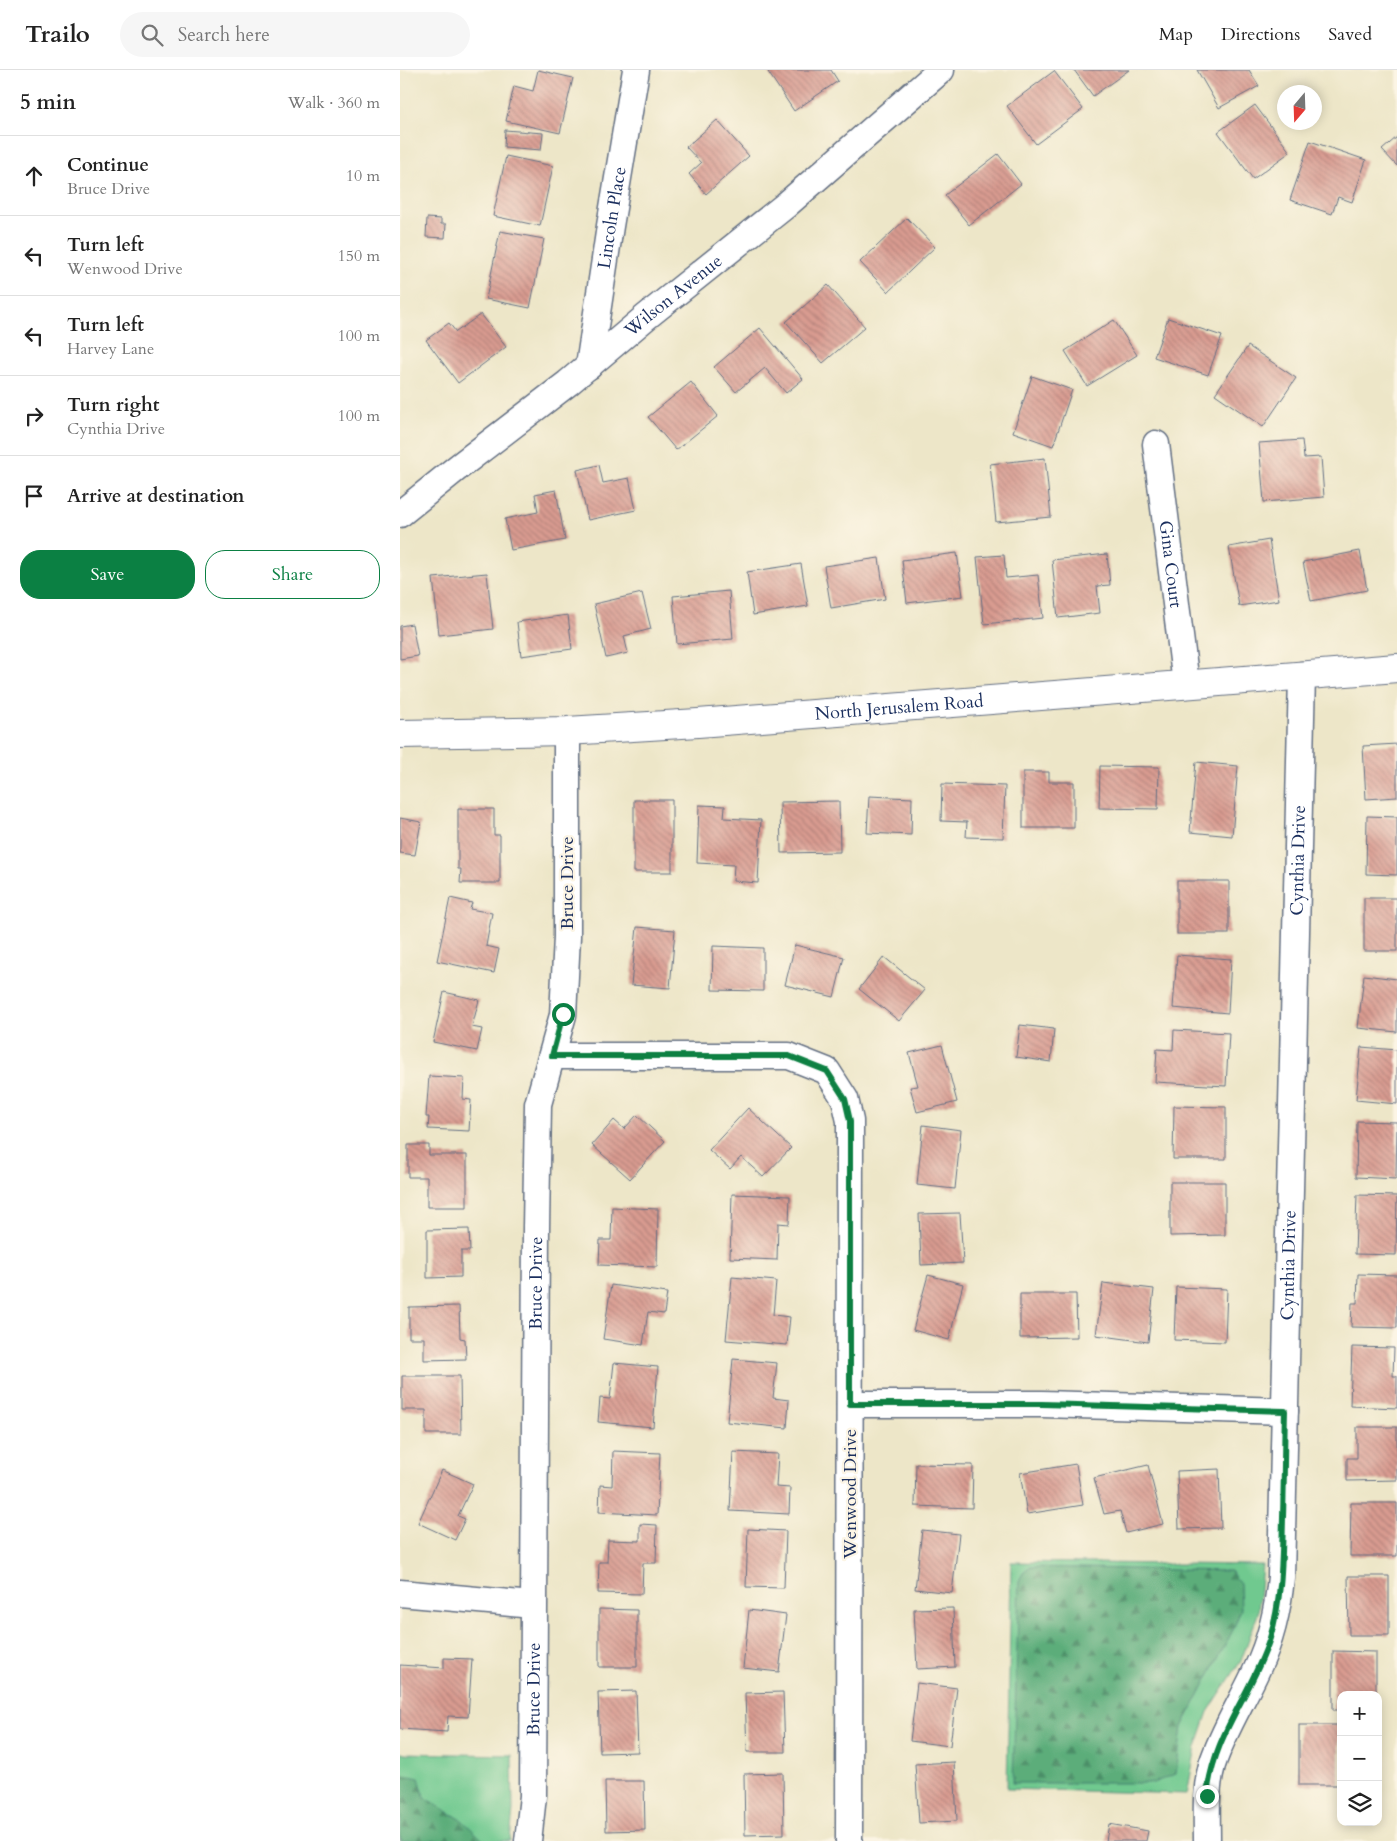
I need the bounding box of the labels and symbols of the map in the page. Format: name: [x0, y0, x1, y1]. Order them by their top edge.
north arrow: [1277, 85, 1322, 130]
street label: Lincoln Place: [591, 165, 632, 271]
street label: Wilson Avenue: [618, 248, 727, 343]
street label: Gina Court: [1153, 519, 1189, 610]
street label: North Jerusalem Road: [814, 688, 985, 726]
street label: Cynthia Drive: [1284, 805, 1311, 916]
street label: Bruce Drive: [555, 836, 580, 930]
route start: [552, 1003, 575, 1026]
street label: Cynthia Drive: [1274, 1210, 1302, 1321]
street label: Bruce Drive: [523, 1236, 548, 1330]
street label: Wenwood Drive: [838, 1429, 863, 1560]
street label: Bruce Drive: [521, 1642, 546, 1736]
route end: [1196, 1785, 1219, 1808]

